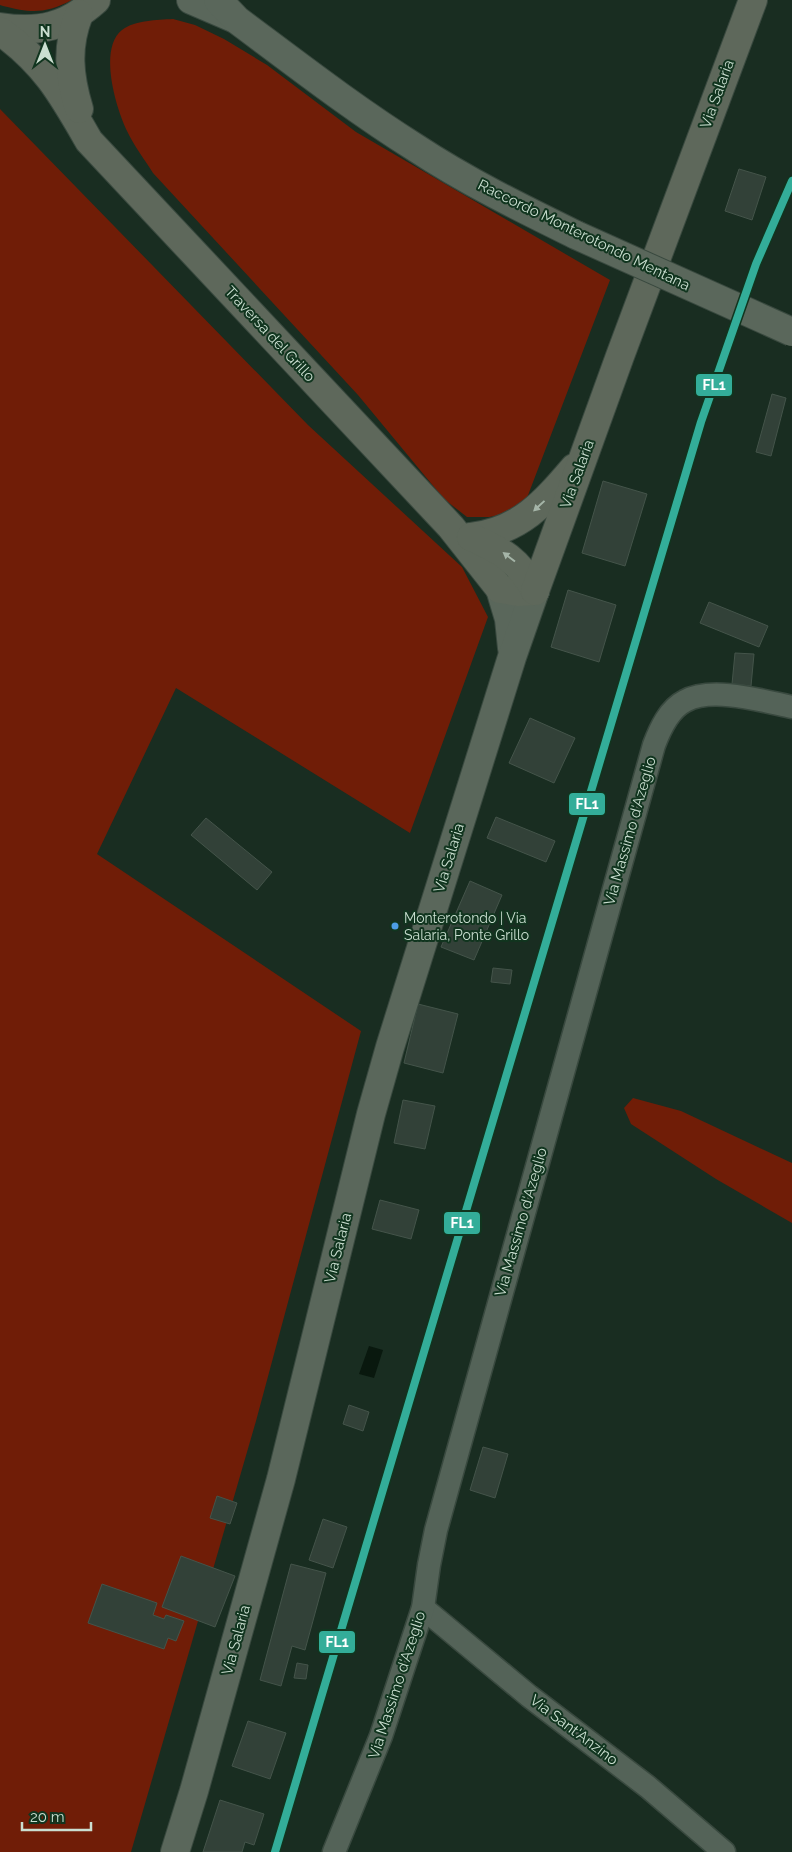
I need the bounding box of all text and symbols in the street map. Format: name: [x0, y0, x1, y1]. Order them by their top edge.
north arrow: [20, 20, 70, 70]
text: N: [40, 24, 50, 40]
street label: Via Salaria: [696, 57, 738, 131]
street label: Raccordo Monterotondo Mentana: [475, 176, 693, 294]
street label: Traversa del Grillo: [221, 283, 319, 386]
line badge: FL1: [695, 373, 733, 397]
text: FL1: [702, 377, 726, 393]
street label: Via Salaria: [556, 437, 598, 511]
one-way arrow: [533, 500, 545, 512]
one-way arrow: [503, 552, 516, 563]
street label: Via Massimo d'Azeglio: [600, 754, 660, 908]
line badge: FL1: [568, 792, 606, 816]
text: FL1: [575, 796, 599, 812]
street label: Via Salaria: [430, 821, 468, 895]
place label: Monterotondo | Via Salaria, Ponte Grillo: [404, 910, 529, 943]
marker: Monterotondo | Via Salaria, Ponte Grillo: [390, 921, 400, 931]
street label: Via Massimo d'Azeglio: [491, 1145, 551, 1299]
street label: Via Salaria: [321, 1211, 355, 1285]
line badge: FL1: [443, 1211, 481, 1235]
text: FL1: [450, 1215, 474, 1231]
street label: Via Salaria: [218, 1603, 254, 1677]
street label: Via Massimo d'Azeglio: [365, 1609, 429, 1761]
line badge: FL1: [318, 1630, 356, 1654]
text: FL1: [325, 1634, 349, 1650]
street label: Via Sant'Anzino: [526, 1691, 622, 1769]
scale bar: [22, 1800, 91, 1832]
text: 20 m: [30, 1808, 65, 1826]

